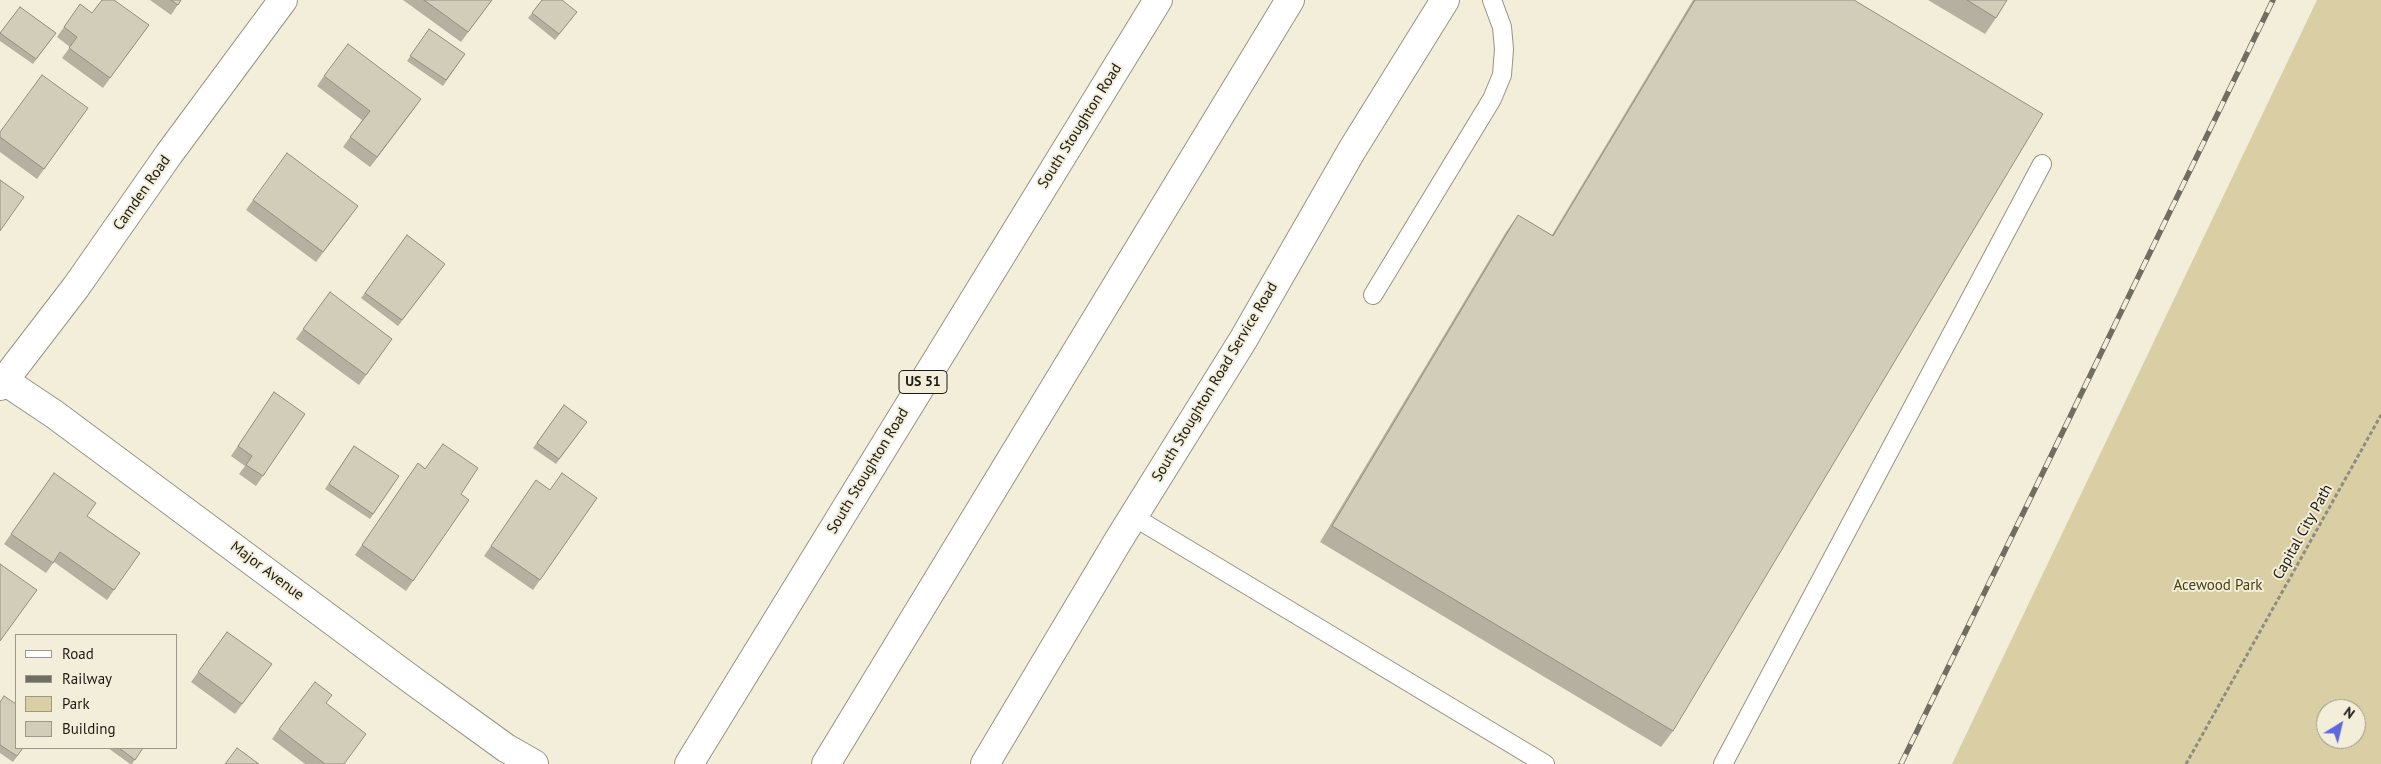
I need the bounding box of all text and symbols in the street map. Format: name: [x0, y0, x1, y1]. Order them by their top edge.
street label: South Stoughton Road: [1034, 60, 1126, 192]
street label: Camden Road: [110, 152, 174, 234]
street label: South Stoughton Road Service Road: [1148, 279, 1282, 485]
road number: US 51: [899, 371, 947, 394]
street label: South Stoughton Road: [823, 405, 913, 537]
street label: Capital City Path: [2269, 481, 2337, 583]
street label: Major Avenue: [227, 538, 307, 604]
park label: Acewood Park: [2173, 577, 2263, 595]
legend: [15, 634, 178, 749]
text: Road: [62, 644, 94, 663]
text: Railway: [62, 669, 112, 688]
text: Park: [62, 694, 90, 713]
north arrow: [2316, 699, 2366, 749]
text: N: [2340, 703, 2358, 723]
text: Building: [62, 719, 116, 738]

